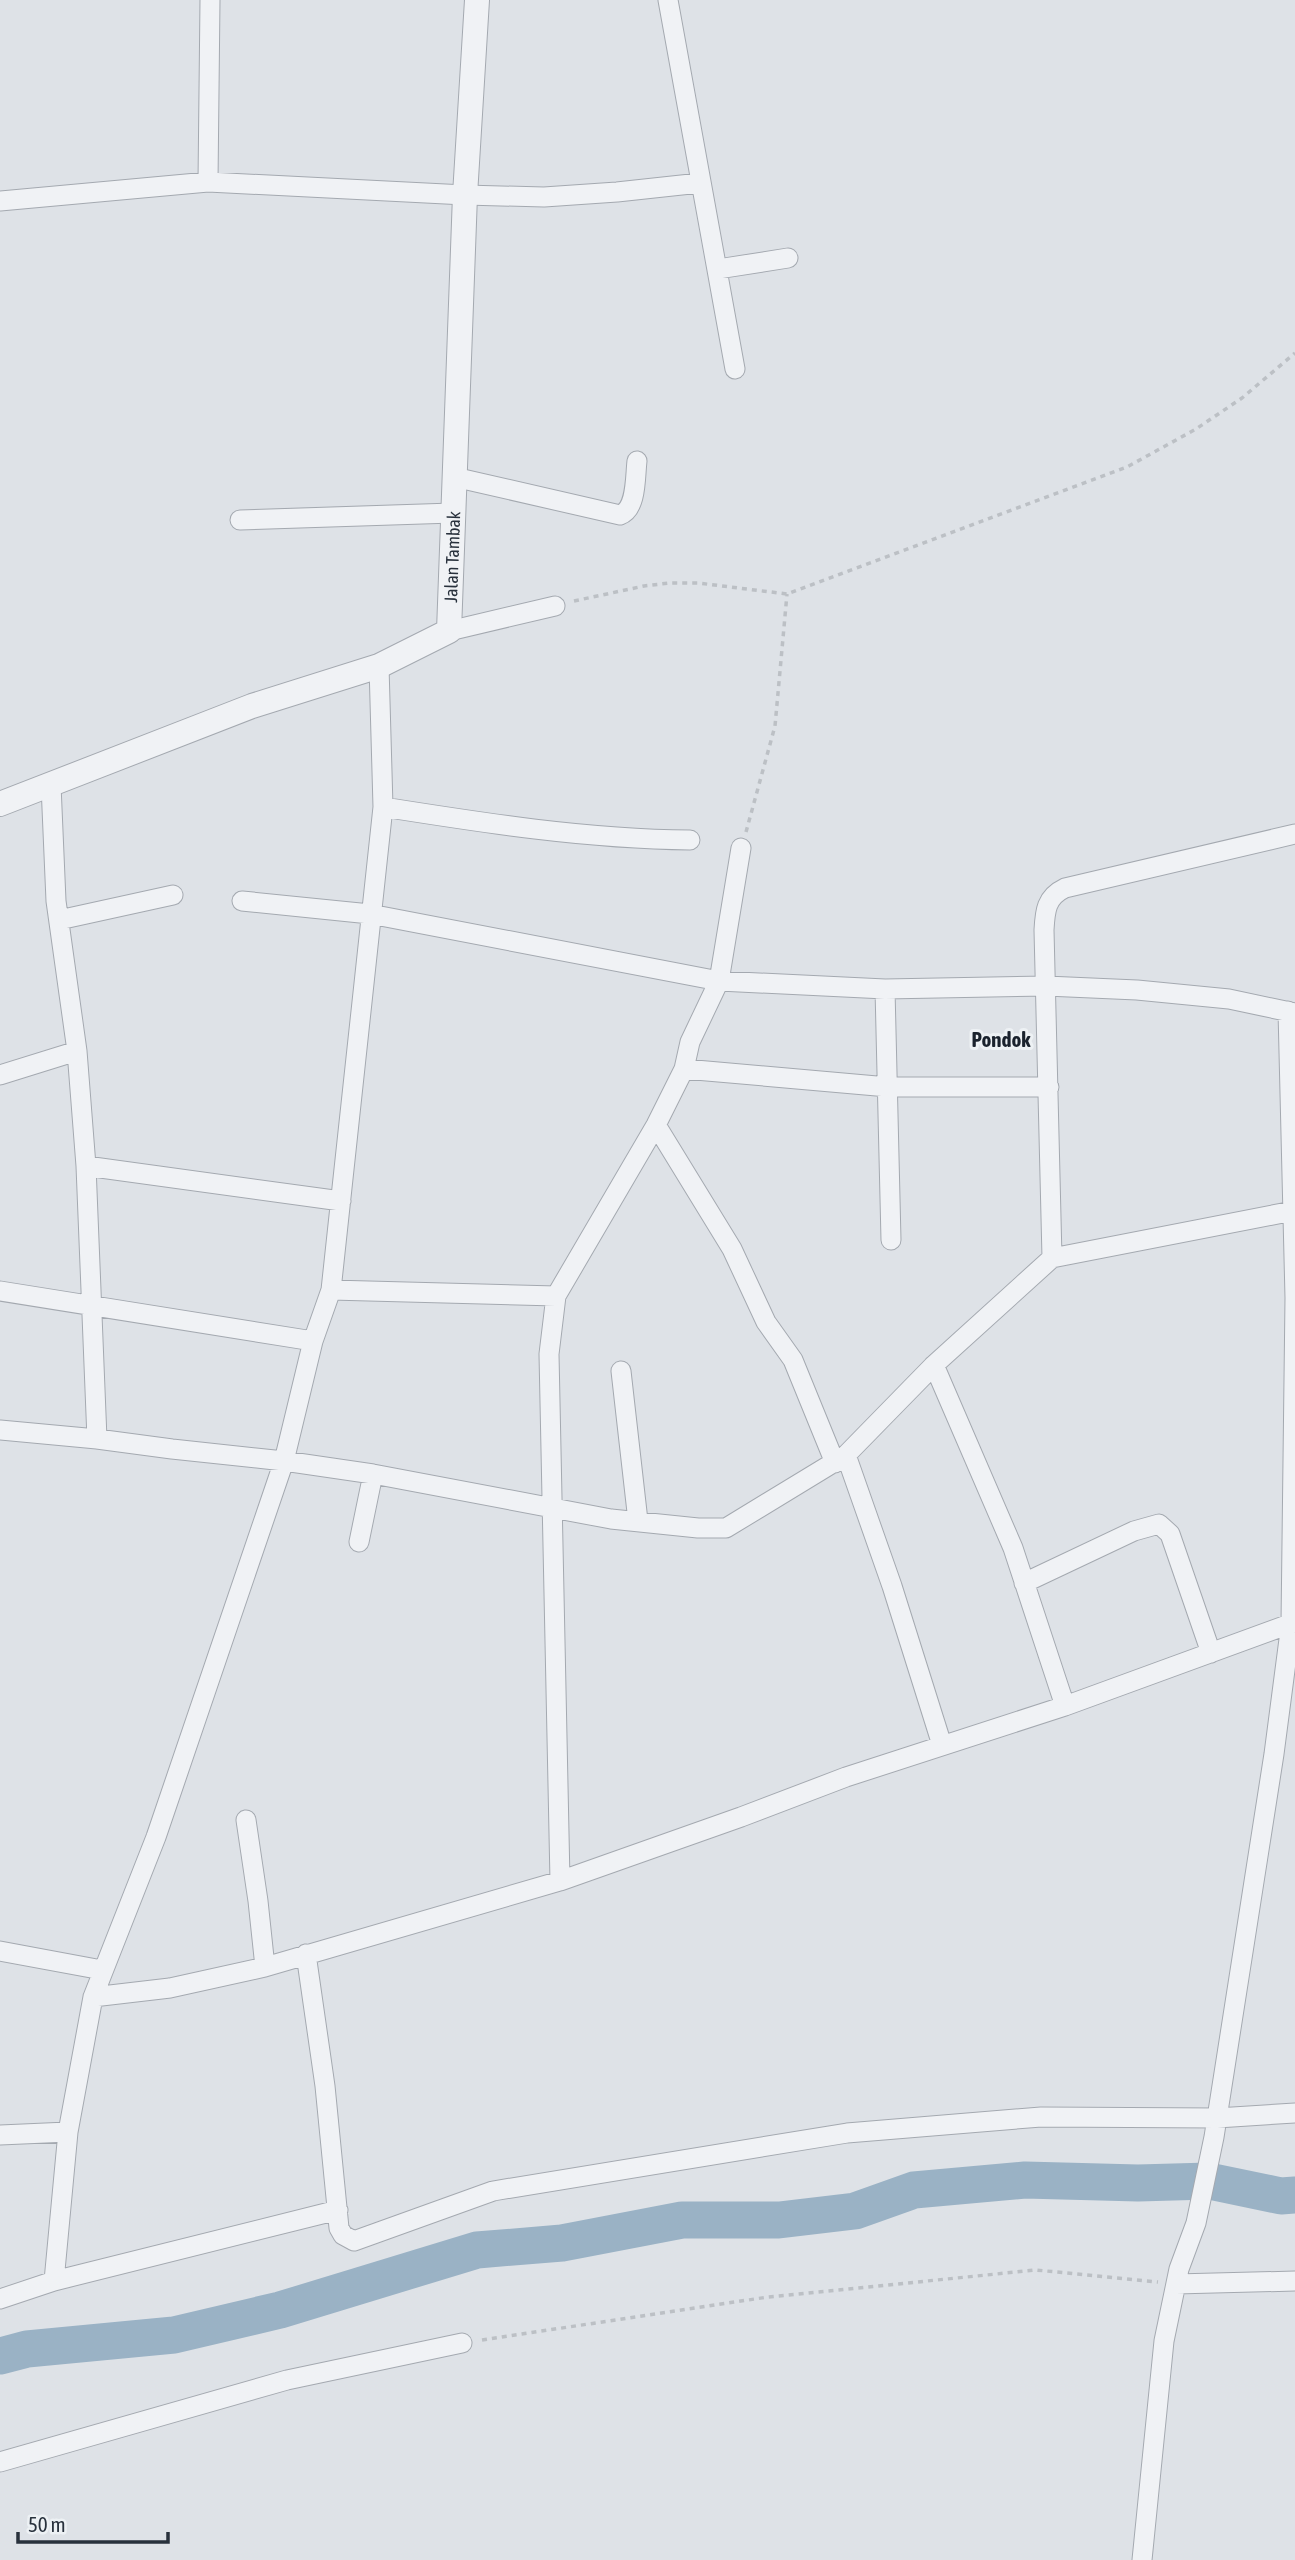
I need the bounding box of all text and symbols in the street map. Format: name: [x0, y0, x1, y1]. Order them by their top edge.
street label: Jalan Tambak: [440, 511, 464, 603]
district label: Pondok: [971, 1027, 1031, 1051]
scale bar: [18, 2500, 168, 2544]
text: 50 m: [28, 2512, 66, 2536]

